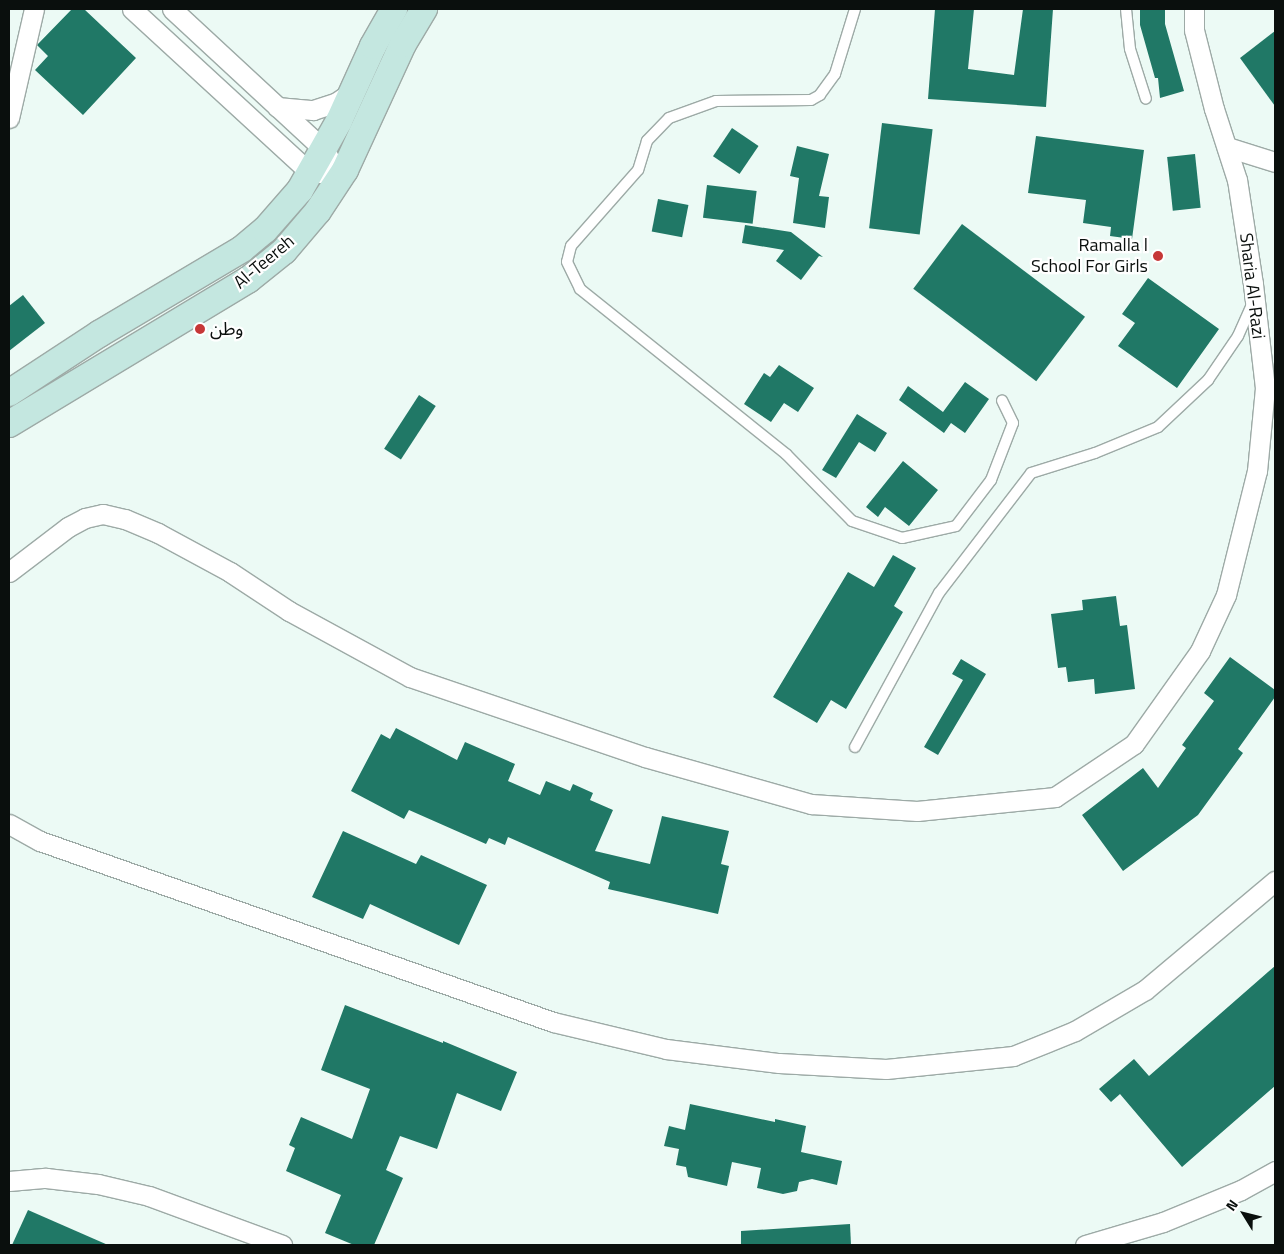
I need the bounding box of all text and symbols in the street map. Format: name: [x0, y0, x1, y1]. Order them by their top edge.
street label: Al-Teereh: [229, 230, 299, 294]
street label: Sharia Al-Razi: [1235, 232, 1269, 340]
place label: Ramalla l School For Girls: [1031, 235, 1148, 278]
marker: Ramalla l School For Girls: [1152, 250, 1164, 262]
place label: وطن: [210, 318, 243, 340]
marker: وطن: [194, 323, 206, 335]
north arrow: [1219, 1189, 1269, 1239]
text: N: [1220, 1195, 1243, 1215]

